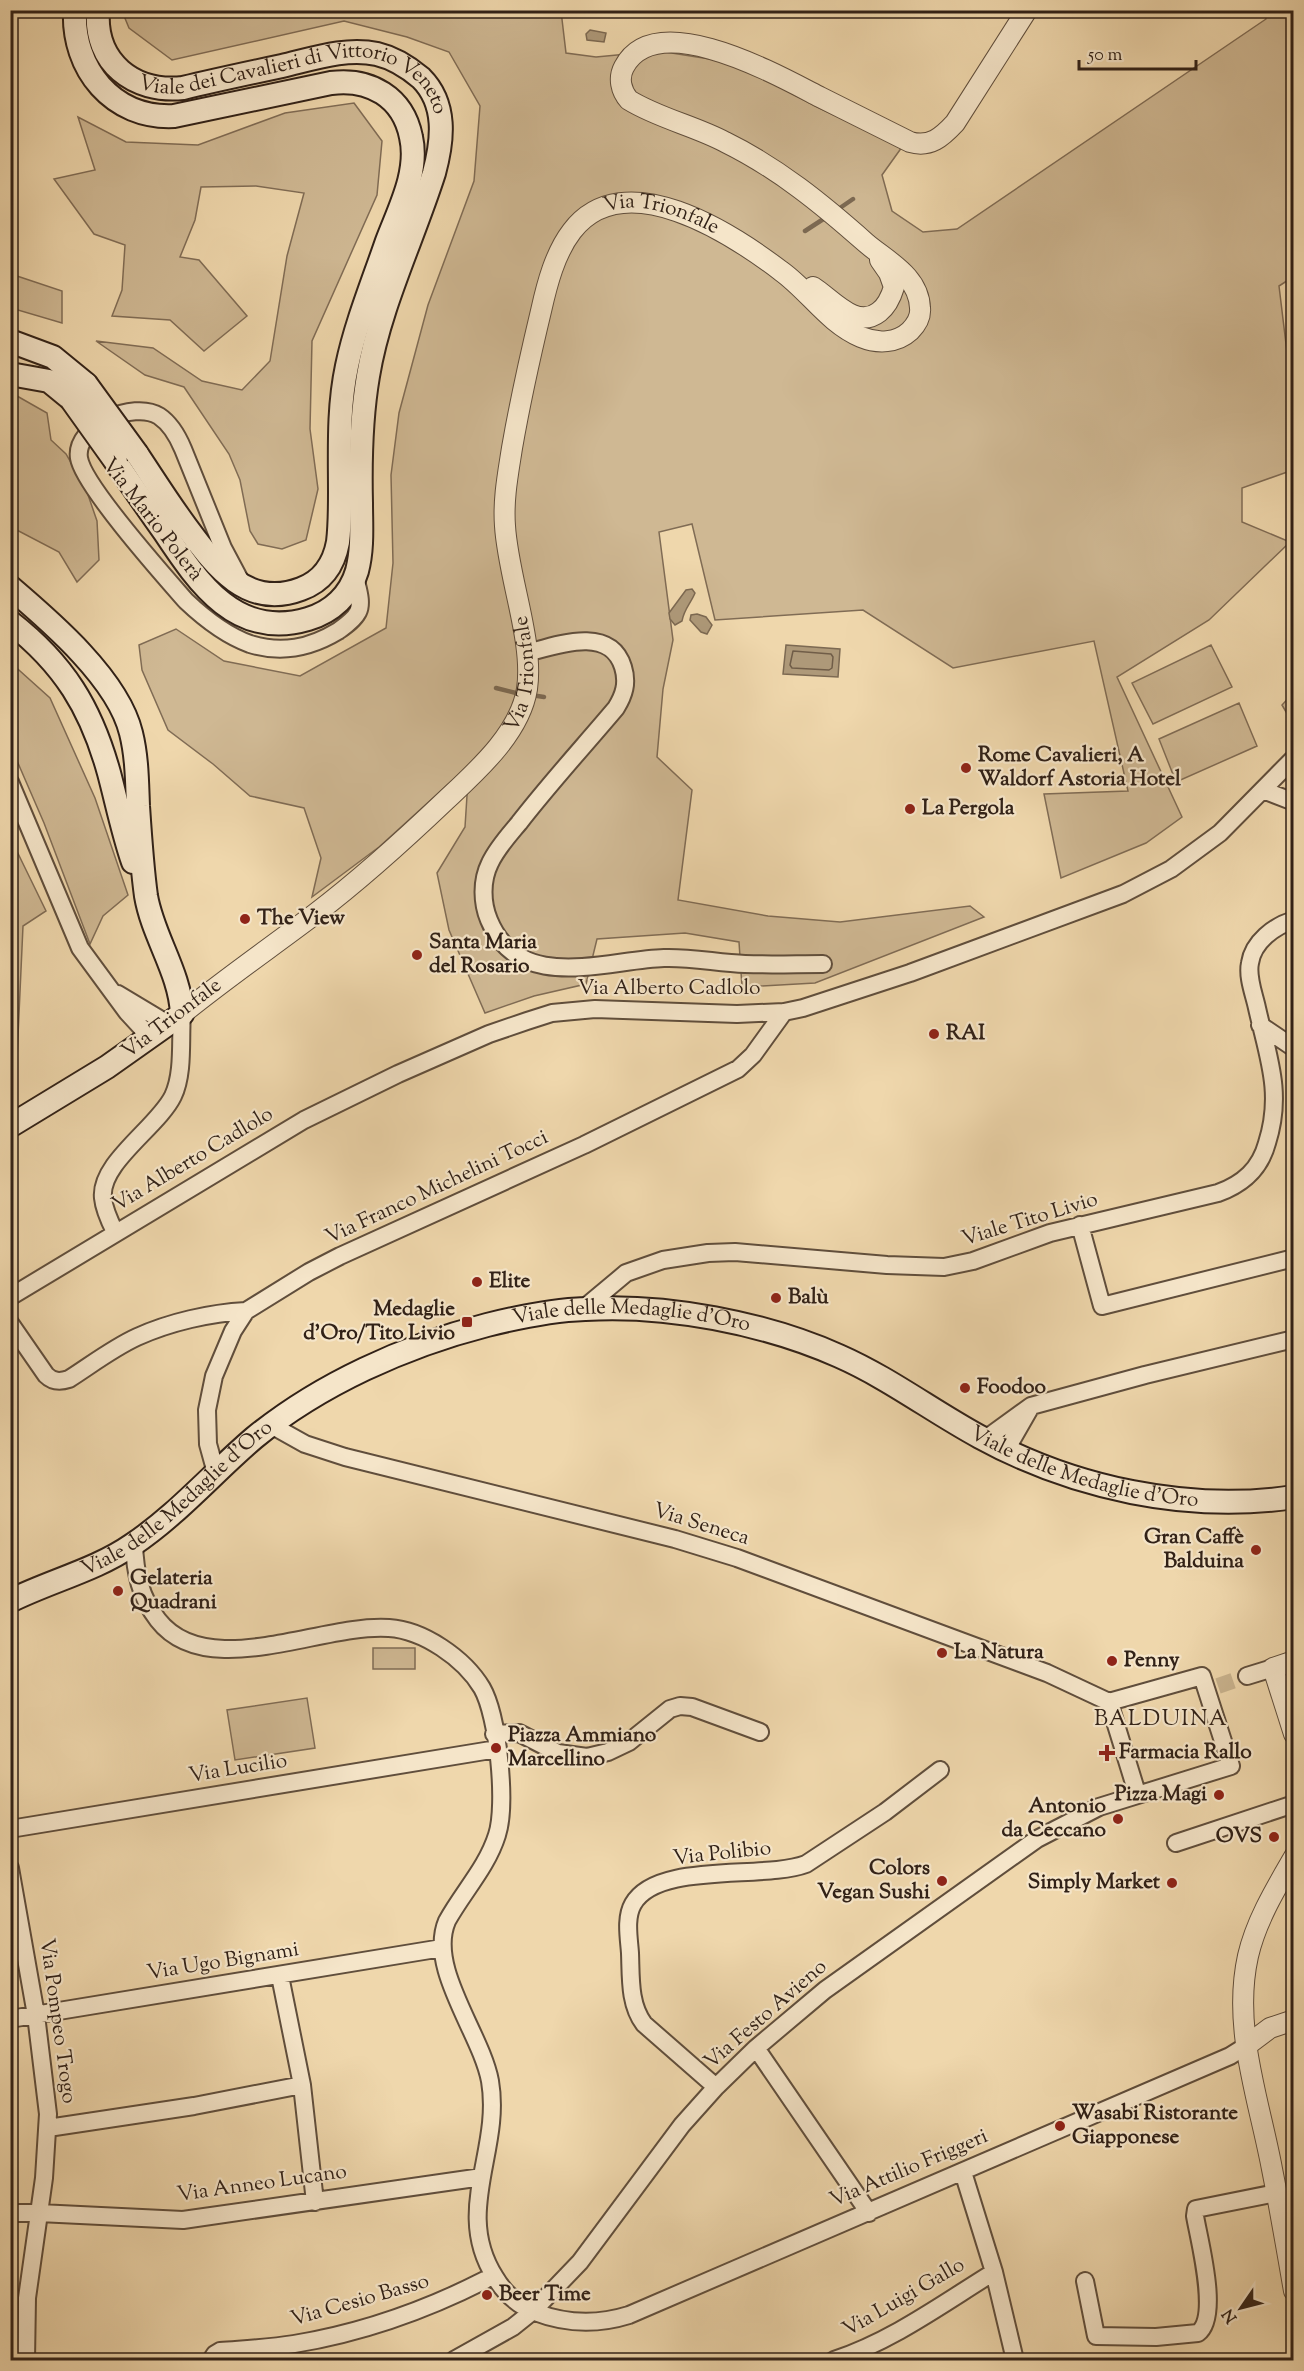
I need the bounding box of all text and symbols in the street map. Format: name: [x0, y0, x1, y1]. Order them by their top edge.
scale bar: [1079, 33, 1196, 71]
street label: Viale dei Cavalieri di Vittorio Veneto: [134, 37, 454, 118]
text: 50 m: [1087, 43, 1123, 69]
street label: Via Trionfale: [600, 187, 724, 243]
street label: Via Mario Polerà: [94, 452, 210, 588]
street label: Via Trionfale: [497, 613, 543, 738]
place label: Rome Cavalieri, A Waldorf Astoria Hotel: [978, 741, 1181, 795]
marker: Rome Cavalieri, A Waldorf Astoria Hotel: [959, 761, 973, 775]
place label: La Pergola: [922, 794, 1015, 824]
marker: La Pergola: [903, 802, 917, 816]
place label: The View: [257, 904, 345, 934]
marker: The View: [238, 912, 252, 926]
place label: Santa Maria del Rosario: [429, 928, 537, 982]
marker: Santa Maria del Rosario: [410, 948, 424, 962]
street label: Via Trionfale: [116, 971, 228, 1067]
street label: Via Alberto Cadlolo: [577, 974, 761, 1004]
place label: RAI: [946, 1019, 985, 1049]
marker: RAI: [927, 1027, 941, 1041]
street label: Via Alberto Cadlolo: [107, 1100, 279, 1220]
street label: Via Franco Michelini Tocci: [321, 1123, 553, 1253]
street label: Viale Tito Livio: [958, 1185, 1102, 1255]
place label: Elite: [489, 1267, 531, 1297]
marker: Elite: [470, 1275, 484, 1289]
place label: Balù: [788, 1283, 830, 1313]
marker: Balù: [769, 1291, 783, 1305]
street label: Viale delle Medaglie d'Oro: [510, 1293, 753, 1340]
place label: Medaglie d'Oro/Tito Livio: [303, 1295, 455, 1349]
marker: Medaglie d'Oro/Tito Livio: [460, 1315, 474, 1329]
place label: Foodoo: [977, 1373, 1046, 1403]
marker: Foodoo: [958, 1381, 972, 1395]
street label: Viale delle Medaglie d'Oro: [76, 1413, 279, 1585]
street label: Viale delle Medaglie d'Oro: [964, 1419, 1199, 1516]
street label: Via Seneca: [649, 1496, 753, 1554]
place label: Gran Caffè Balduina: [1144, 1523, 1244, 1577]
marker: Gran Caffè Balduina: [1249, 1543, 1263, 1557]
place label: Gelateria Quadrani: [130, 1564, 217, 1618]
marker: Gelateria Quadrani: [111, 1584, 125, 1598]
place label: La Natura: [954, 1638, 1044, 1668]
marker: La Natura: [935, 1646, 949, 1660]
place label: Penny: [1124, 1646, 1180, 1676]
marker: Penny: [1105, 1654, 1119, 1668]
district label: BALDUINA: [1094, 1704, 1228, 1736]
place label: Piazza Ammiano Marcellino: [508, 1721, 657, 1775]
place label: Farmacia Rallo: [1119, 1738, 1252, 1768]
marker: Piazza Ammiano Marcellino: [489, 1741, 503, 1755]
street label: Via Lucilio: [187, 1746, 289, 1792]
marker: Farmacia Rallo: [1100, 1746, 1114, 1760]
place label: Pizza Magi: [1115, 1780, 1207, 1810]
marker: Pizza Magi: [1212, 1788, 1226, 1802]
place label: Antonio da Ceccano: [1002, 1792, 1107, 1846]
marker: Antonio da Ceccano: [1111, 1812, 1125, 1826]
place label: OVS: [1216, 1822, 1262, 1852]
marker: OVS: [1267, 1830, 1281, 1844]
street label: Via Polibio: [671, 1834, 773, 1874]
place label: Colors Vegan Sushi: [817, 1854, 930, 1908]
place label: Simply Market: [1028, 1868, 1161, 1898]
marker: Colors Vegan Sushi: [935, 1874, 949, 1888]
marker: Simply Market: [1165, 1876, 1179, 1890]
street label: Via Ugo Bignami: [145, 1935, 301, 1989]
street label: Via Pompeo Trogo: [31, 1936, 83, 2106]
street label: Via Festo Avieno: [698, 1953, 834, 2077]
place label: Wasabi Ristorante Giapponese: [1072, 2099, 1238, 2153]
marker: Wasabi Ristorante Giapponese: [1053, 2119, 1067, 2133]
street label: Via Attilio Friggeri: [825, 2122, 993, 2216]
street label: Via Anneo Lucano: [175, 2157, 349, 2211]
street label: Via Luigi Gallo: [837, 2251, 971, 2345]
street label: Via Cesio Basso: [287, 2267, 433, 2335]
north arrow: [1211, 2278, 1271, 2338]
place label: Beer Time: [499, 2280, 591, 2310]
marker: Beer Time: [480, 2288, 494, 2302]
text: N: [1218, 2303, 1244, 2327]

